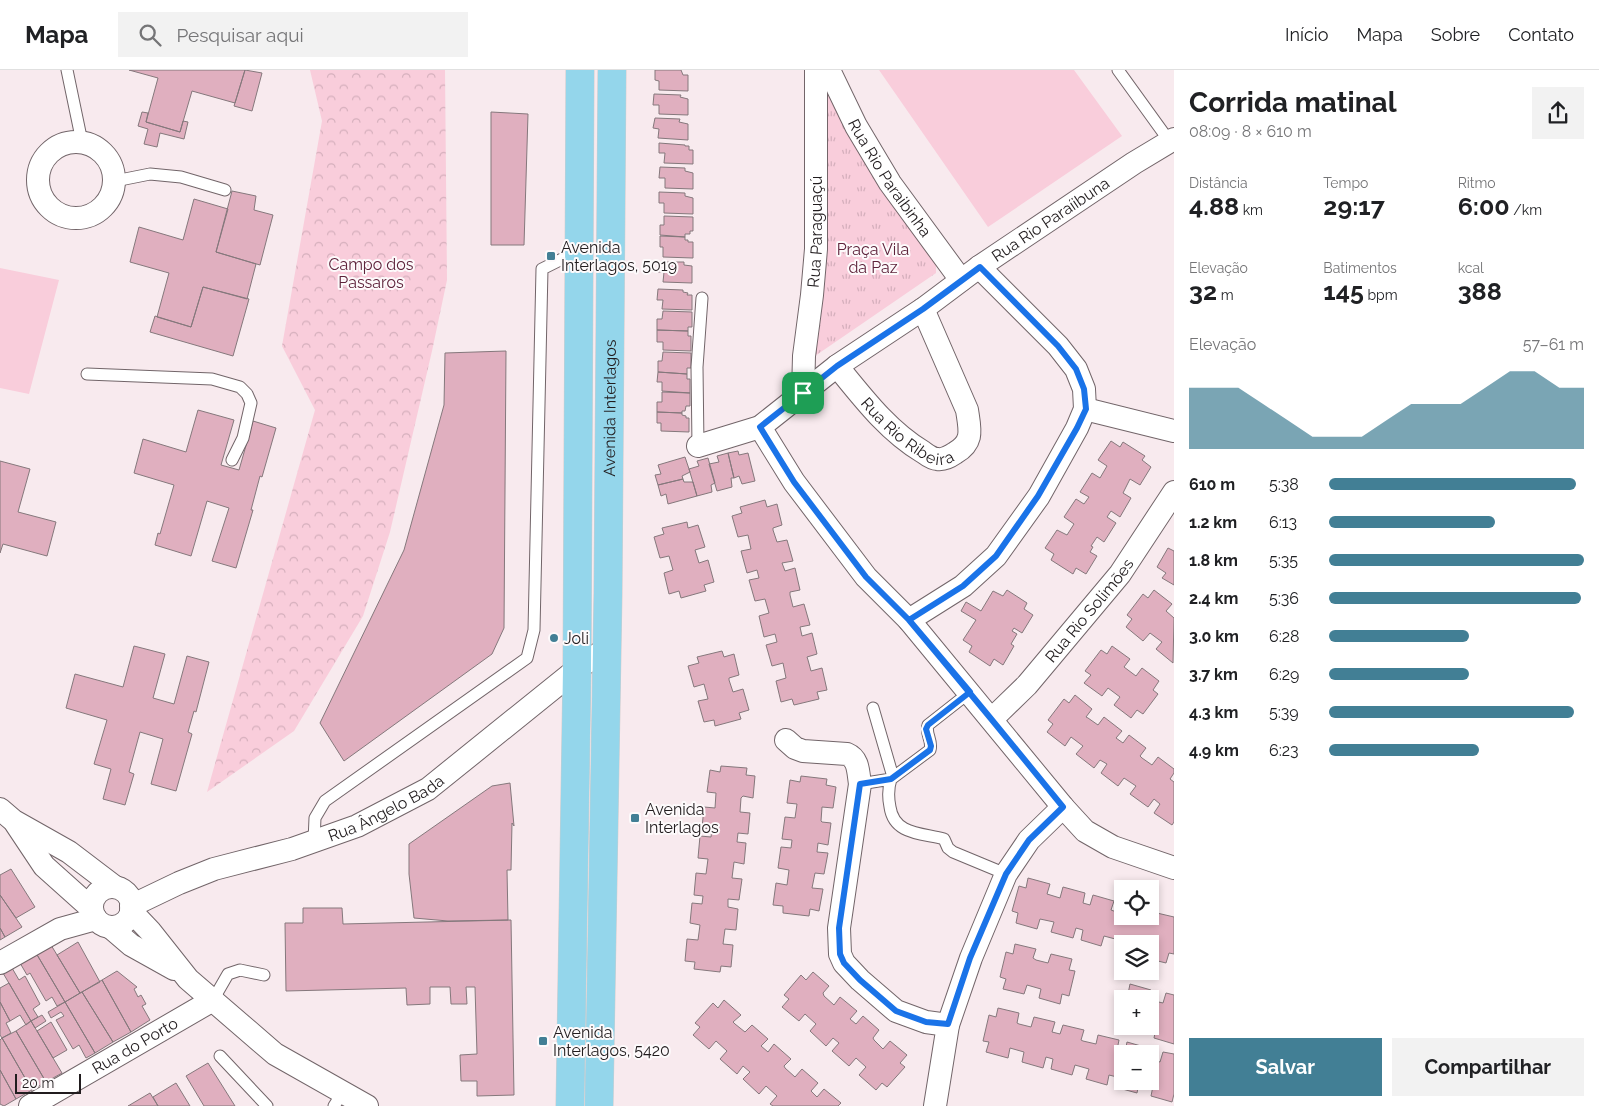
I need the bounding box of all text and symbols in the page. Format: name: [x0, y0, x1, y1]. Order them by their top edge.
search box: [118, 12, 468, 57]
text: Mapa: [25, 20, 88, 49]
icon: search: [136, 21, 164, 49]
text: Pesquisar aqui: [176, 24, 304, 46]
text: Início: [1285, 24, 1328, 45]
text: Mapa: [1356, 24, 1403, 45]
text: Sobre: [1431, 24, 1480, 45]
text: Contato: [1508, 24, 1574, 45]
text: Corrida matinal: [1189, 86, 1397, 119]
button: share: [1532, 87, 1584, 139]
street label: Rua Rio Paraibinha: [844, 116, 936, 240]
text: 08:09 · 8 × 610 m: [1189, 122, 1312, 141]
street label: Rua Rio Paraíibuna: [988, 173, 1113, 265]
text: Distância: [1189, 175, 1248, 191]
text: Tempo: [1323, 175, 1368, 191]
text: Ritmo: [1458, 175, 1496, 191]
street label: Rua Paraguaçú: [803, 176, 826, 288]
text: 4.88: [1189, 191, 1239, 221]
text: 29:17: [1323, 191, 1385, 221]
text: 6:00: [1458, 191, 1510, 221]
text: km: [1239, 202, 1263, 218]
text: /km: [1510, 202, 1542, 218]
place label: Avenida Interlagos, 5019: [561, 238, 677, 275]
park label: Praça Vila da Paz: [837, 240, 909, 277]
marker: Avenida Interlagos, 5019: [545, 250, 557, 262]
park label: Campo dos Passaros: [328, 255, 414, 292]
text: Elevação: [1189, 260, 1248, 276]
text: Batimentos: [1323, 260, 1397, 276]
text: kcal: [1458, 260, 1484, 276]
text: 32: [1189, 276, 1217, 306]
text: 145: [1323, 276, 1364, 306]
text: 388: [1458, 276, 1502, 306]
text: m: [1217, 287, 1234, 303]
text: bpm: [1364, 287, 1398, 303]
text: Elevação: [1189, 335, 1256, 354]
text: 57–61 m: [1523, 335, 1584, 354]
street label: Avenida Interlagos: [599, 339, 619, 477]
pin: [782, 372, 824, 414]
icon: arrive: [789, 379, 817, 407]
street label: Rua Rio Ribeira: [857, 393, 957, 469]
text: 610 m: [1189, 475, 1235, 494]
text: 5:38: [1269, 475, 1299, 494]
text: 1.2 km: [1189, 513, 1237, 532]
text: 6:13: [1269, 513, 1297, 532]
text: 1.8 km: [1189, 551, 1238, 570]
text: 5:35: [1269, 551, 1298, 570]
street label: Rua Rio Solimões: [1041, 555, 1137, 666]
text: 2.4 km: [1189, 589, 1238, 608]
text: 5:36: [1269, 589, 1299, 608]
text: 3.0 km: [1189, 627, 1239, 646]
text: 6:28: [1269, 627, 1299, 646]
place label: Joli: [564, 629, 589, 648]
marker: Joli: [548, 632, 560, 644]
text: 3.7 km: [1189, 665, 1238, 684]
text: 6:29: [1269, 665, 1299, 684]
text: 4.3 km: [1189, 703, 1238, 722]
text: 5:39: [1269, 703, 1299, 722]
text: 4.9 km: [1189, 741, 1239, 760]
text: 6:23: [1269, 741, 1299, 760]
street label: Rua Ângelo Bada: [325, 771, 447, 845]
place label: Avenida Interlagos: [645, 800, 719, 837]
marker: Avenida Interlagos: [629, 812, 641, 824]
map controls: [1114, 880, 1159, 1090]
button: locate: [1114, 880, 1159, 925]
button: layers: [1114, 935, 1159, 980]
button: +: [1114, 990, 1159, 1035]
street label: Rua do Porto: [88, 1013, 181, 1078]
place label: Avenida Interlagos, 5420: [553, 1023, 670, 1060]
marker: Avenida Interlagos, 5420: [537, 1035, 549, 1047]
button: Salvar: [1189, 1038, 1382, 1096]
button: Compartilhar: [1392, 1038, 1584, 1096]
button: −: [1114, 1045, 1159, 1090]
scale bar: [15, 1071, 81, 1094]
text: 20 m: [22, 1075, 54, 1091]

